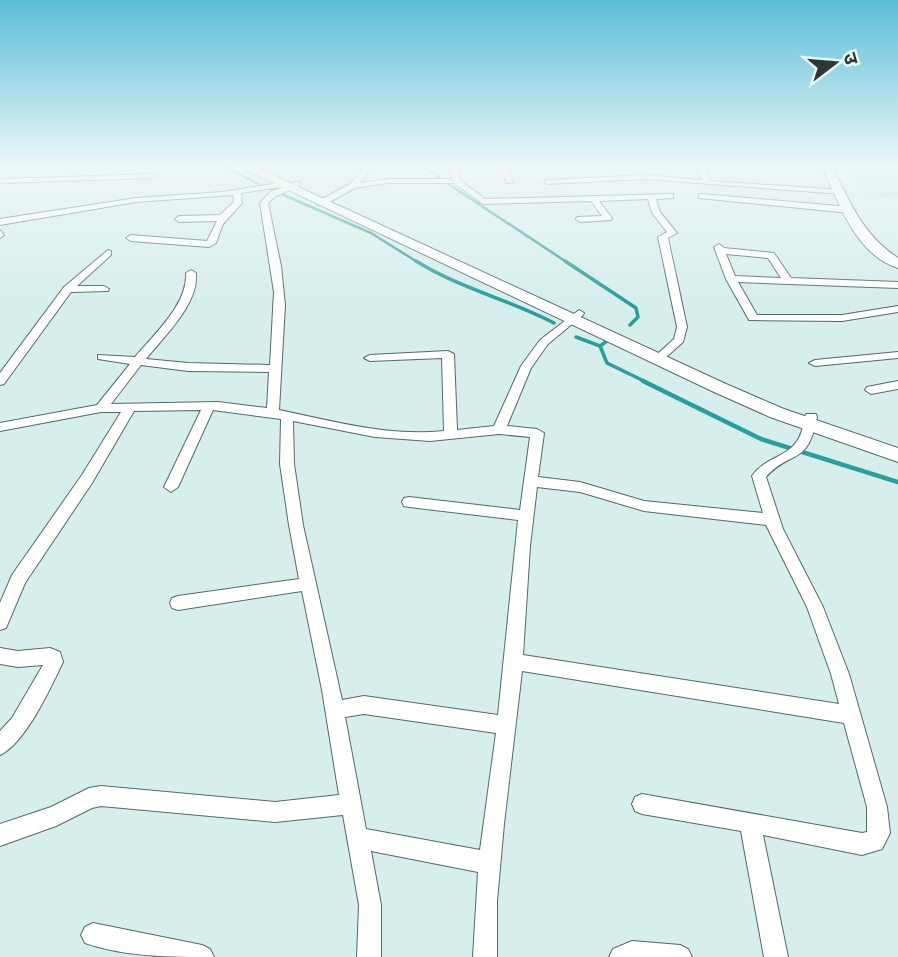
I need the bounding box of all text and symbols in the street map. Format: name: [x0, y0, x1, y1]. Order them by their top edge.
north arrow: [800, 28, 870, 98]
text: उ: [839, 50, 864, 68]

